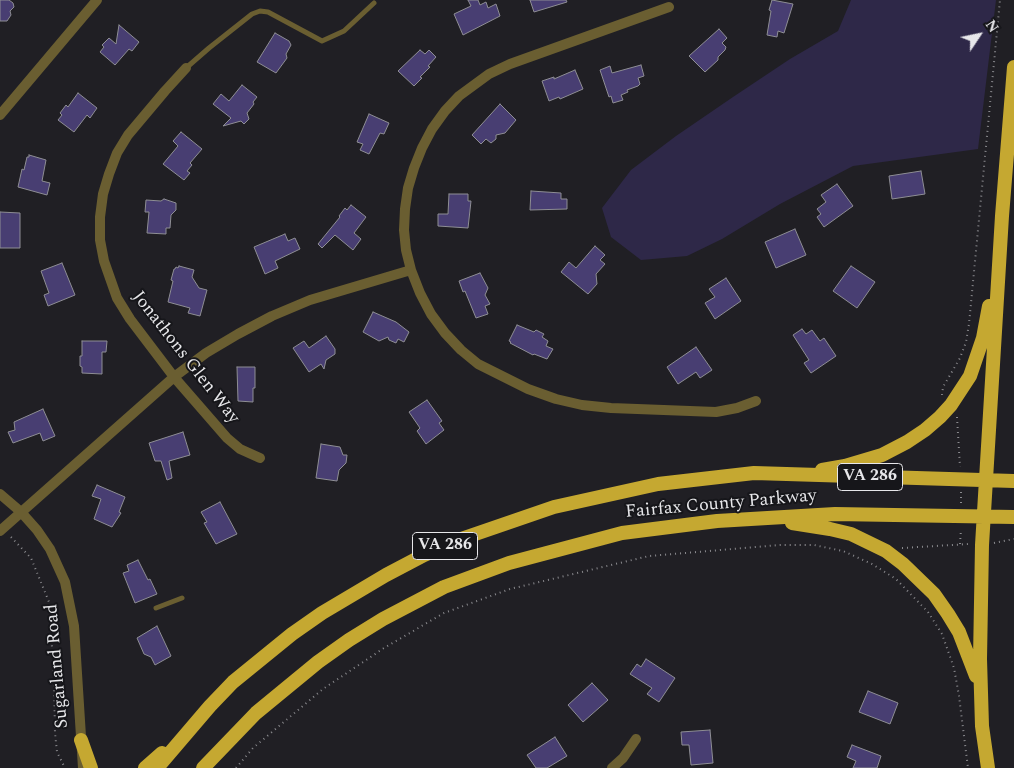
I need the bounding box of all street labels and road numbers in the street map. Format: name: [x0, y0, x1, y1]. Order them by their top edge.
street label: Jonathons Glen Way: [127, 287, 243, 429]
road number: VA 286: [838, 464, 902, 491]
street label: Fairfax County Parkway: [625, 486, 817, 524]
road number: VA 286: [412, 532, 478, 560]
street label: Sugarland Road: [42, 603, 74, 729]

